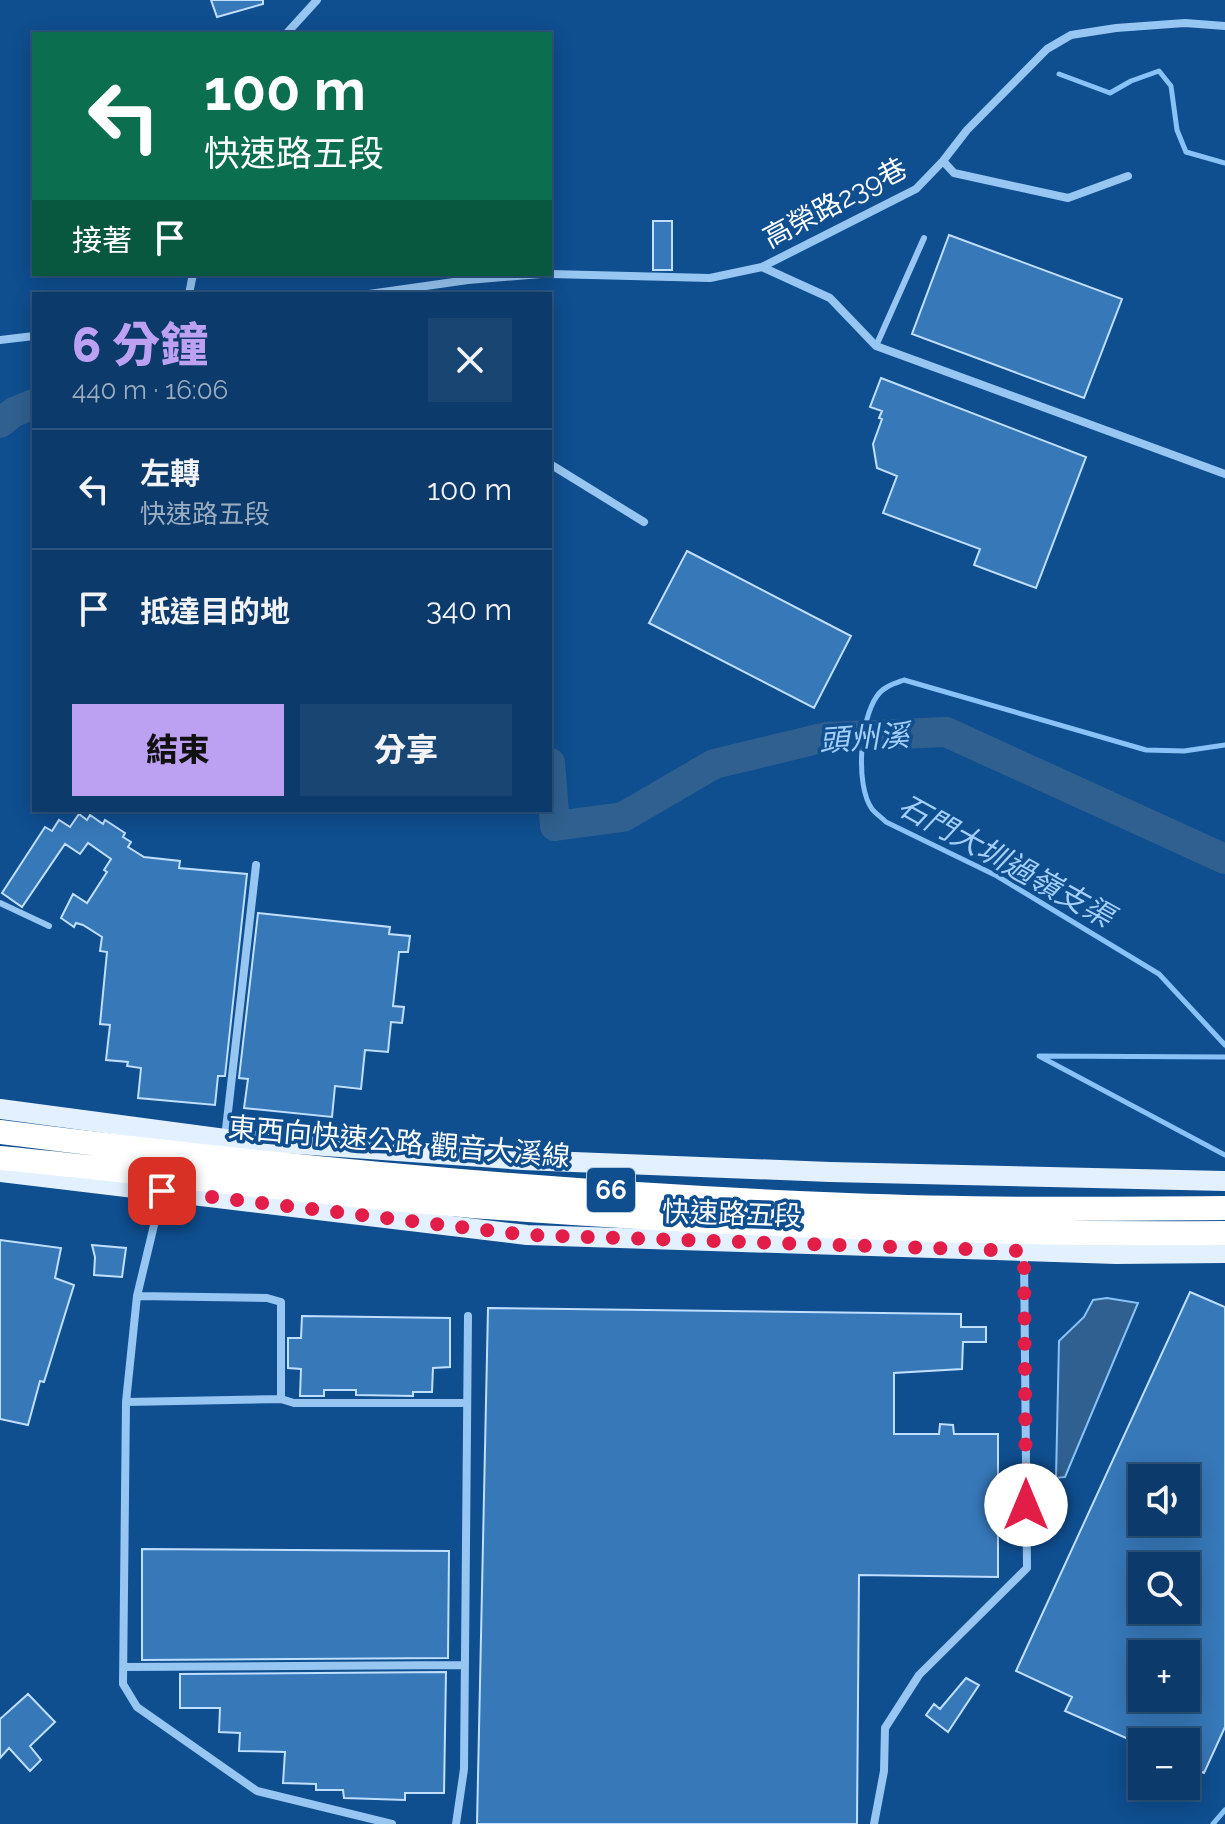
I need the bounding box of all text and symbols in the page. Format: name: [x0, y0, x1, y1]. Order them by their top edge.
text: 100 m: [204, 57, 366, 123]
icon: left: [72, 64, 176, 168]
text: 快速路五段: [204, 132, 384, 174]
street label: 高榮路239巷: [758, 151, 912, 255]
icon: arrive: [148, 216, 192, 260]
text: 接著: [72, 223, 132, 258]
text: 6 分鐘: [72, 317, 208, 373]
button: close: [428, 318, 512, 402]
text: 440 m · 16:06: [72, 375, 228, 405]
text: 左轉: [140, 456, 200, 491]
icon: left: [72, 467, 116, 511]
text: 100 m: [427, 472, 512, 507]
text: 快速路五段: [140, 499, 270, 529]
icon: arrive: [72, 587, 116, 631]
text: 340 m: [426, 592, 512, 627]
text: 抵達目的地: [140, 594, 290, 629]
button: 結束: [72, 704, 284, 796]
button: 分享: [300, 704, 512, 796]
water label: 頭州溪: [818, 717, 914, 759]
water label: 石門大圳過嶺支渠: [893, 788, 1123, 936]
street label: 東西向快速公路 觀音大溪線: [227, 1111, 571, 1173]
pin: [128, 1157, 196, 1225]
road number: 66: [587, 1168, 635, 1212]
icon: arrive: [140, 1169, 184, 1213]
street label: 快速路五段: [661, 1195, 803, 1233]
position arrow: [984, 1463, 1068, 1547]
map controls: [1128, 1464, 1200, 1800]
button: sound: [1128, 1464, 1200, 1536]
button: search: [1128, 1552, 1200, 1624]
button: +: [1128, 1640, 1200, 1712]
button: −: [1128, 1728, 1200, 1800]

